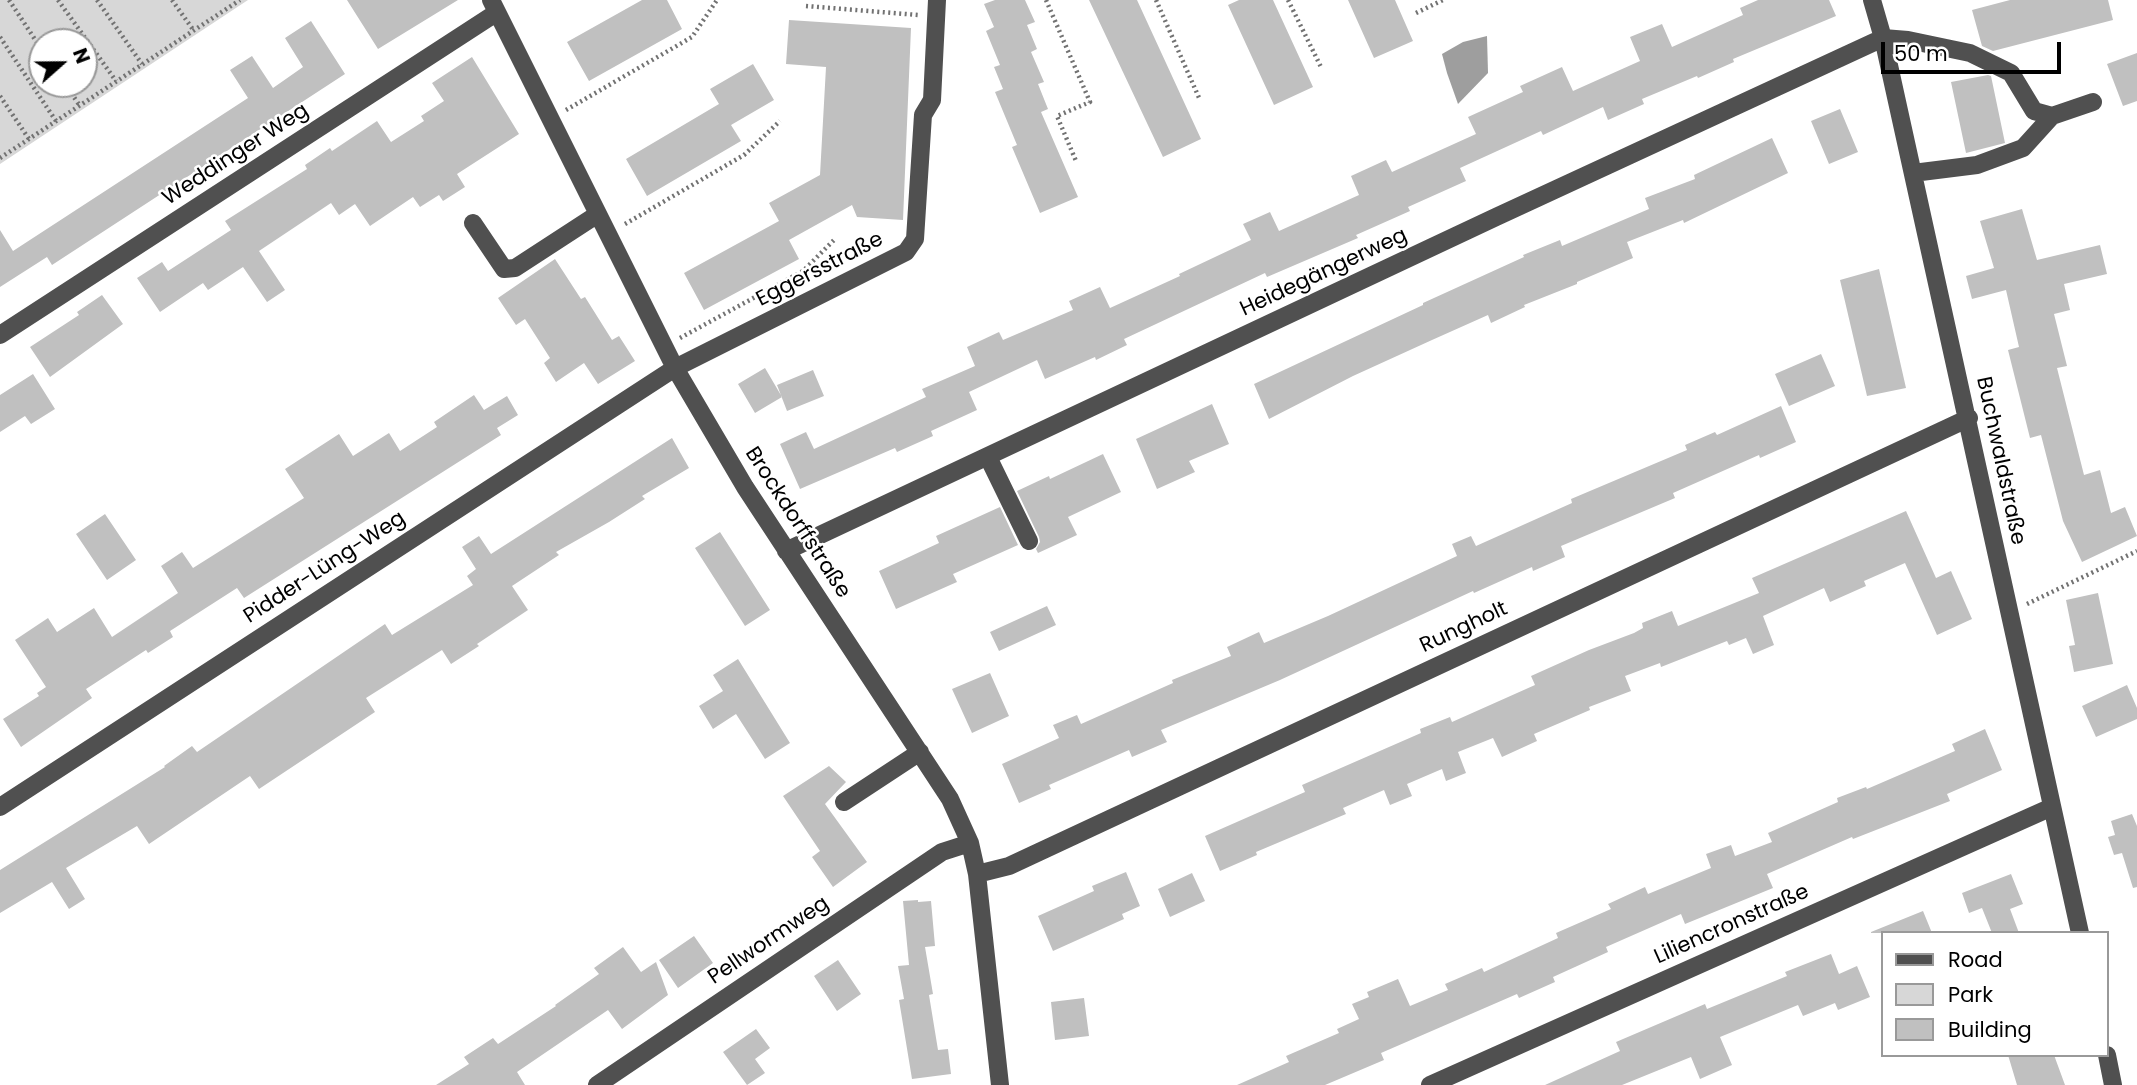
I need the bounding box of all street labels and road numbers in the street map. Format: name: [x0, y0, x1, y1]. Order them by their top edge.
street label: Weddinger Weg: [158, 98, 314, 212]
street label: Heidegängerweg: [1237, 223, 1411, 323]
street label: Eggersstraße: [752, 227, 888, 313]
street label: Buchwaldstraße: [1970, 375, 2030, 547]
street label: Brockdorffstraße: [739, 443, 855, 603]
street label: Pidder-Lüng-Weg: [239, 506, 411, 630]
street label: Rungholt: [1416, 597, 1512, 659]
street label: Liliencronstraße: [1651, 880, 1813, 970]
street label: Pellwormweg: [704, 891, 834, 991]

